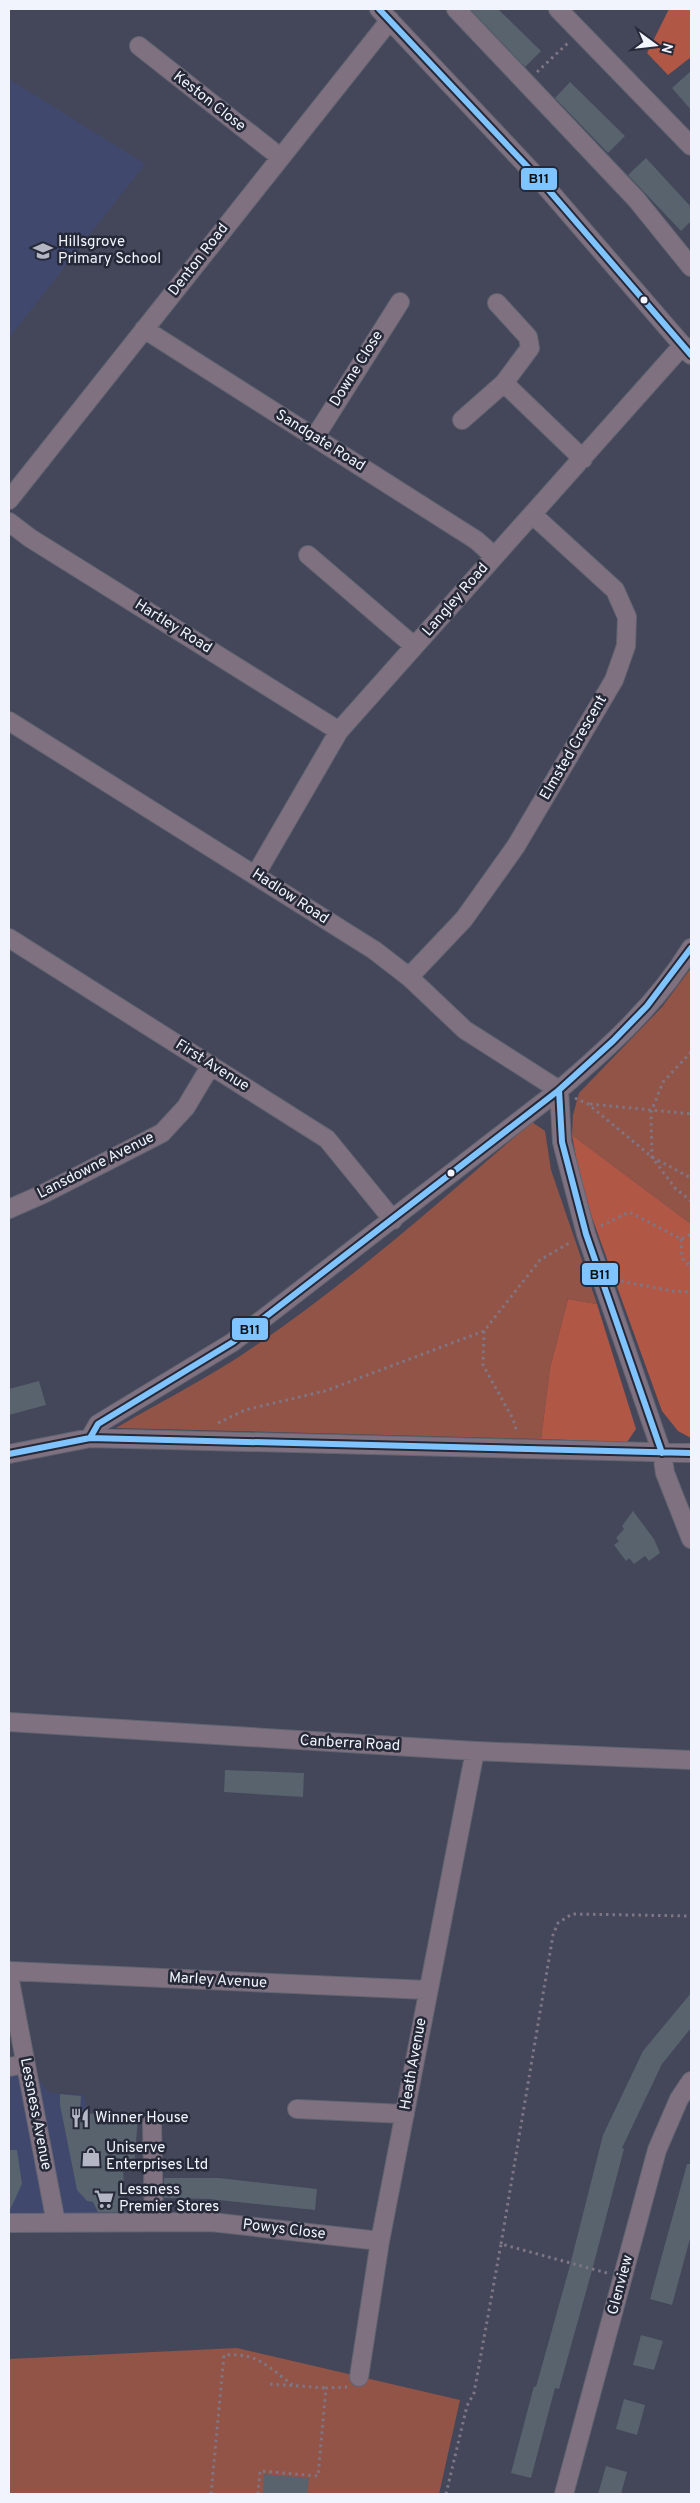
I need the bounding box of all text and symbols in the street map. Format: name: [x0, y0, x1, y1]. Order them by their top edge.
north arrow: [630, 20, 680, 70]
text: N: [657, 41, 676, 55]
street label: Keston Close: [169, 68, 249, 136]
line badge: B11: [520, 167, 558, 191]
text: B11: [529, 171, 549, 188]
street label: Denton Road: [165, 220, 233, 300]
place label: Hillsgrove Primary School: [58, 233, 161, 269]
school or university icon: Hillsgrove Primary School: [32, 240, 54, 262]
unlabelled marker: [639, 295, 649, 305]
street label: Downe Close: [326, 327, 388, 411]
street label: Sandgate Road: [272, 406, 368, 476]
street label: Langley Road: [419, 559, 493, 641]
street label: Hartley Road: [131, 596, 215, 658]
street label: Elmsted Crescent: [536, 692, 612, 804]
street label: Hadlow Road: [248, 865, 332, 929]
street label: First Avenue: [172, 1036, 252, 1096]
street label: Lansdowne Avenue: [34, 1128, 158, 1204]
unlabelled marker: [446, 1168, 456, 1178]
line badge: B11: [581, 1262, 619, 1286]
text: B11: [590, 1267, 610, 1284]
line badge: B11: [231, 1317, 269, 1341]
text: B11: [240, 1322, 260, 1339]
street label: Canberra Road: [299, 1732, 401, 1756]
street label: Marley Avenue: [168, 1969, 268, 1993]
street label: Heath Avenue: [397, 2017, 431, 2111]
street label: Lessness Avenue: [15, 2056, 55, 2172]
restaurant icon: Winner House: [69, 2107, 91, 2129]
place label: Winner House: [95, 2109, 189, 2128]
place label: Uniserve Enterprises Ltd: [106, 2139, 208, 2175]
shop icon: Uniserve Enterprises Ltd: [80, 2146, 102, 2168]
place label: Lessness Premier Stores: [119, 2181, 219, 2217]
supermarket icon: Lessness Premier Stores: [93, 2188, 115, 2210]
street label: Powys Close: [241, 2215, 327, 2245]
street label: Glenview: [604, 2253, 638, 2317]

